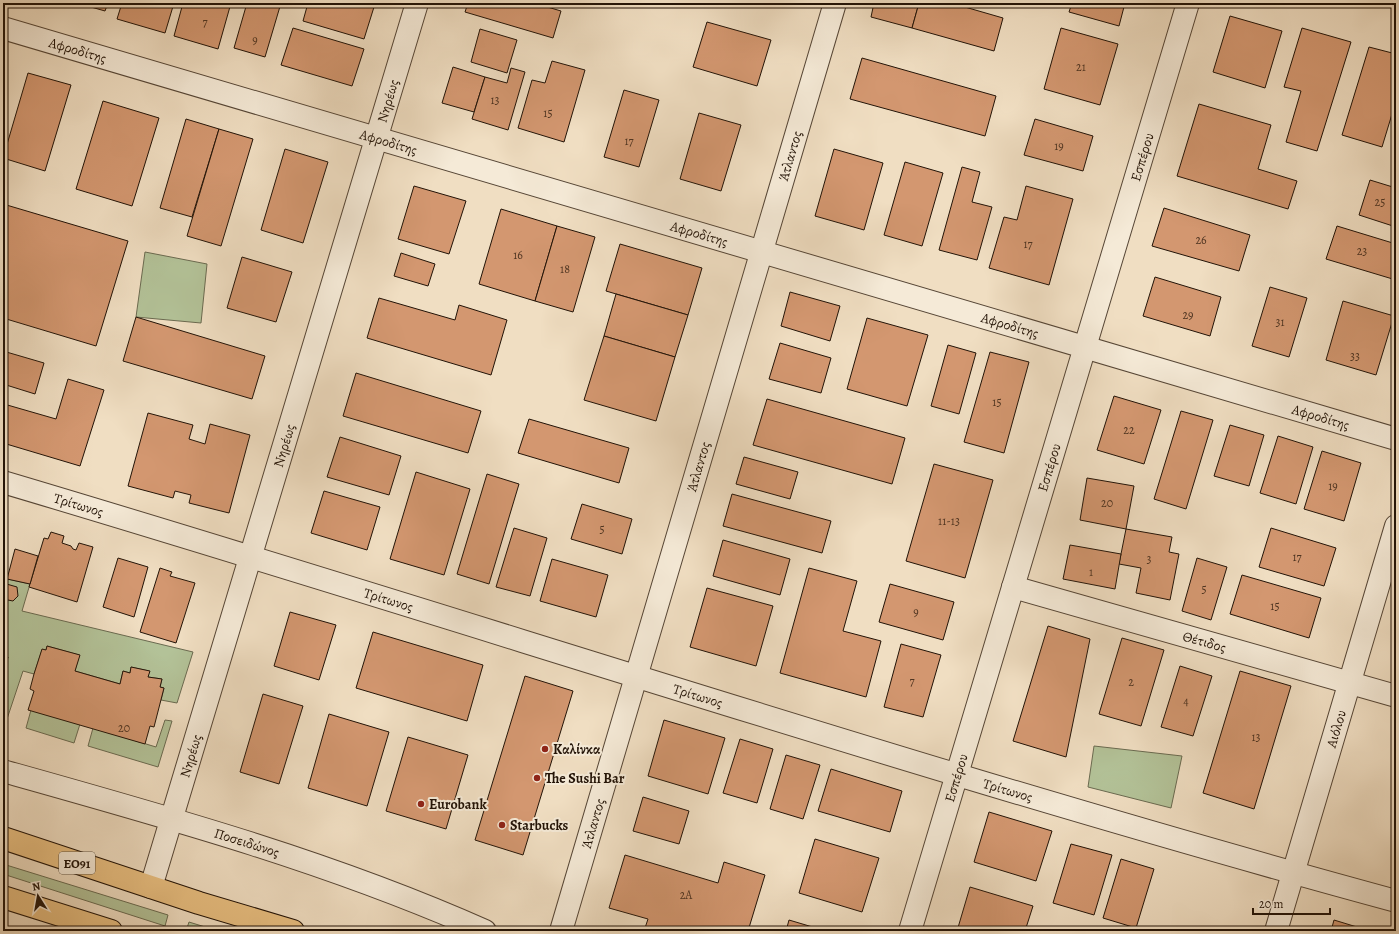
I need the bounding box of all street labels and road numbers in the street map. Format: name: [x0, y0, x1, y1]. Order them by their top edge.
street label: Αφροδίτης: [46, 32, 109, 68]
street label: Νηρέως: [372, 77, 403, 125]
street label: Αφροδίτης: [357, 124, 420, 159]
street label: Άτλαντος: [773, 129, 806, 184]
street label: Εσπέρου: [1126, 131, 1158, 183]
street label: Αφροδίτης: [667, 216, 730, 251]
street label: Αφροδίτης: [978, 307, 1041, 343]
street label: Αφροδίτης: [1289, 399, 1352, 434]
street label: Νηρέως: [268, 422, 299, 470]
street label: Άτλαντος: [682, 439, 714, 494]
street label: Εσπέρου: [1033, 441, 1065, 494]
street label: Τρίτωνος: [52, 488, 106, 521]
street label: Τρίτωνος: [361, 583, 416, 616]
street label: Θέτιδος: [1181, 626, 1228, 657]
street label: Τρίτωνος: [671, 679, 725, 712]
street label: Αιόλου: [1321, 708, 1351, 751]
street label: Νηρέως: [175, 732, 206, 780]
street label: Εσπέρου: [940, 751, 972, 804]
street label: Τρίτωνος: [981, 774, 1035, 806]
street label: Άτλαντος: [576, 796, 609, 851]
street label: Ποσειδώνος: [212, 823, 282, 862]
road number: ΕΟ91: [59, 852, 95, 874]

